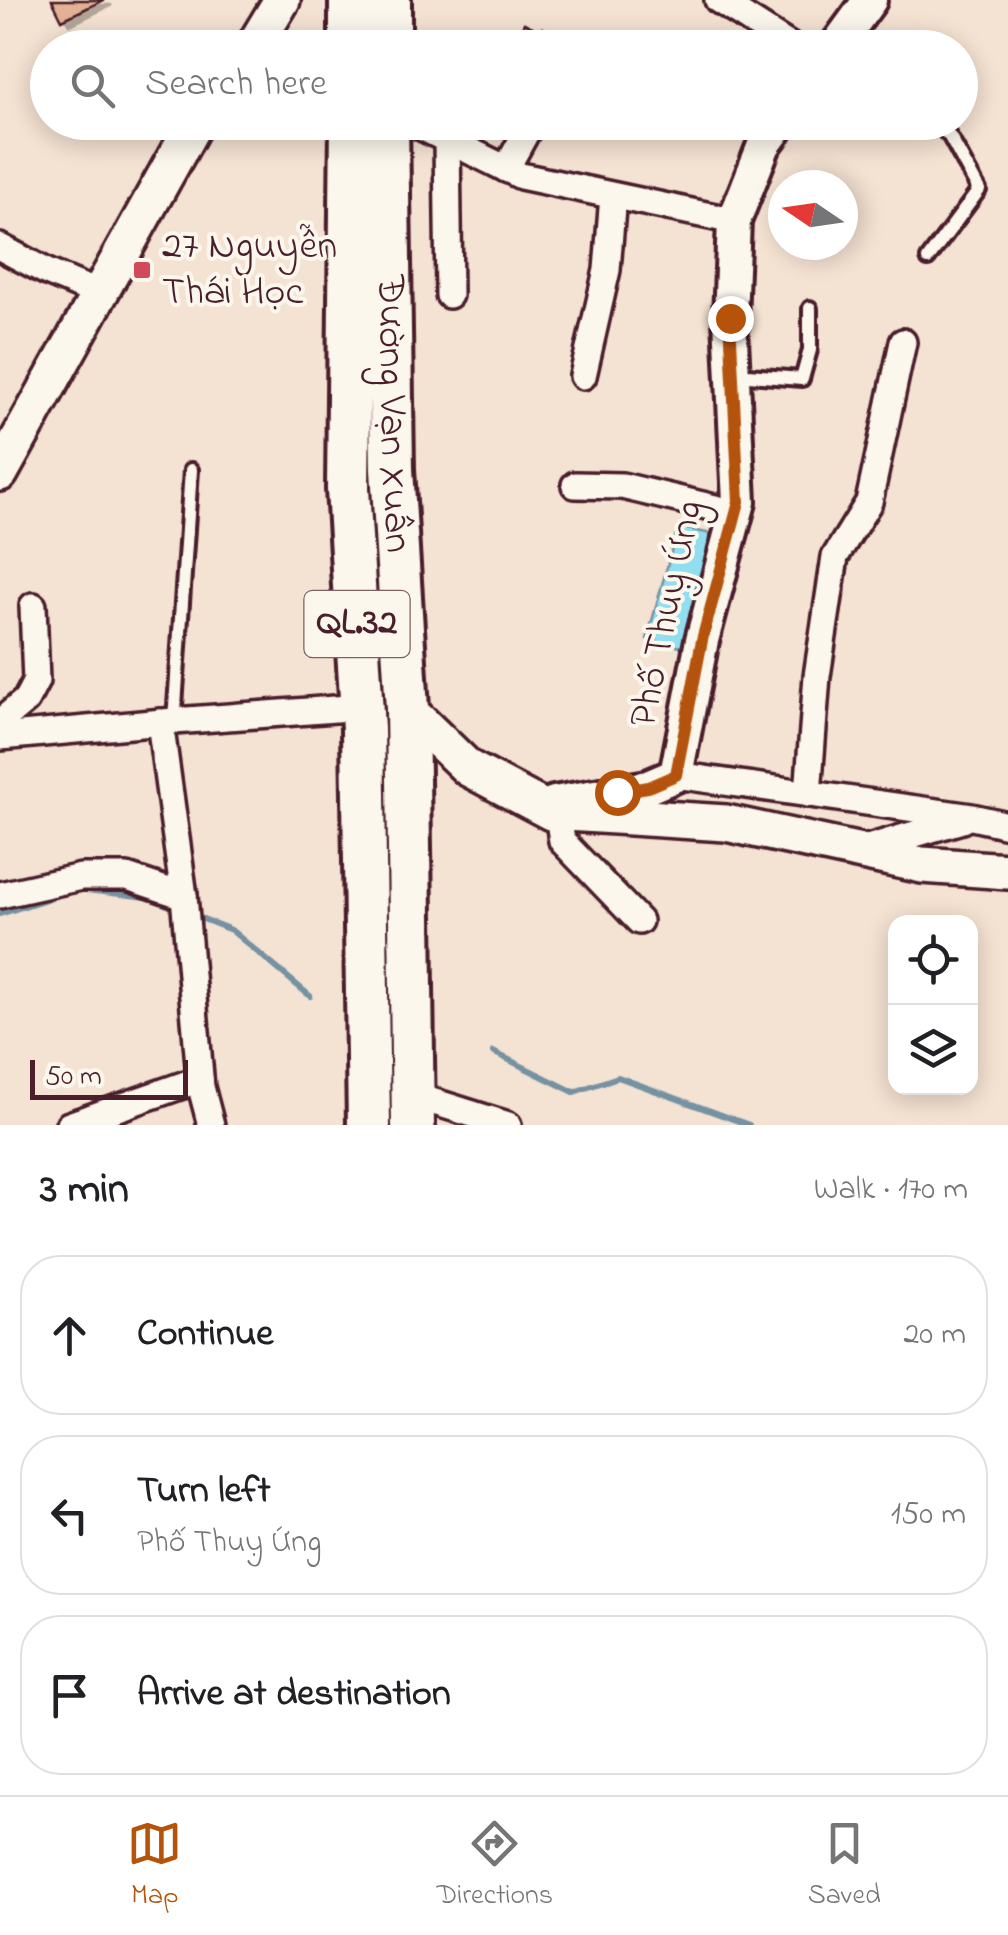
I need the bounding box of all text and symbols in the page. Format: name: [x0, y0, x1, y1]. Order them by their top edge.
search box: [30, 30, 978, 140]
text: Search here: [145, 57, 327, 113]
icon: search: [65, 58, 120, 113]
north arrow: [768, 170, 858, 260]
place label: 27 Nguyễn Thái Học: [162, 218, 337, 323]
marker: 27 Nguyễn Thái Học: [131, 259, 153, 281]
street label: Đường Vạn Xuân: [360, 274, 427, 555]
route end: [708, 296, 754, 342]
street label: Phố Thuỵ Ứng: [615, 495, 721, 733]
road number: QL.32: [304, 591, 410, 657]
route start: [595, 770, 641, 816]
map controls: [888, 915, 978, 1095]
button: locate: [888, 915, 978, 1005]
button: layers: [888, 1005, 978, 1095]
scale bar: [30, 1055, 188, 1100]
text: 50 m: [45, 1057, 102, 1098]
text: 3 min: [40, 1160, 129, 1221]
text: Walk · 170 m: [814, 1167, 968, 1214]
text: Continue: [137, 1307, 273, 1363]
icon: ahead: [42, 1308, 97, 1363]
text: 20 m: [903, 1312, 966, 1359]
text: Turn left: [137, 1464, 270, 1520]
icon: left: [42, 1488, 97, 1543]
text: 150 m: [891, 1492, 966, 1539]
text: Phố Thuỵ Ứng: [137, 1520, 321, 1567]
text: Arrive at destination: [137, 1667, 451, 1723]
icon: arrive: [42, 1668, 97, 1723]
tab: Map: [127, 1816, 182, 1917]
tab: Directions: [437, 1816, 553, 1917]
tab: Saved: [808, 1816, 881, 1917]

